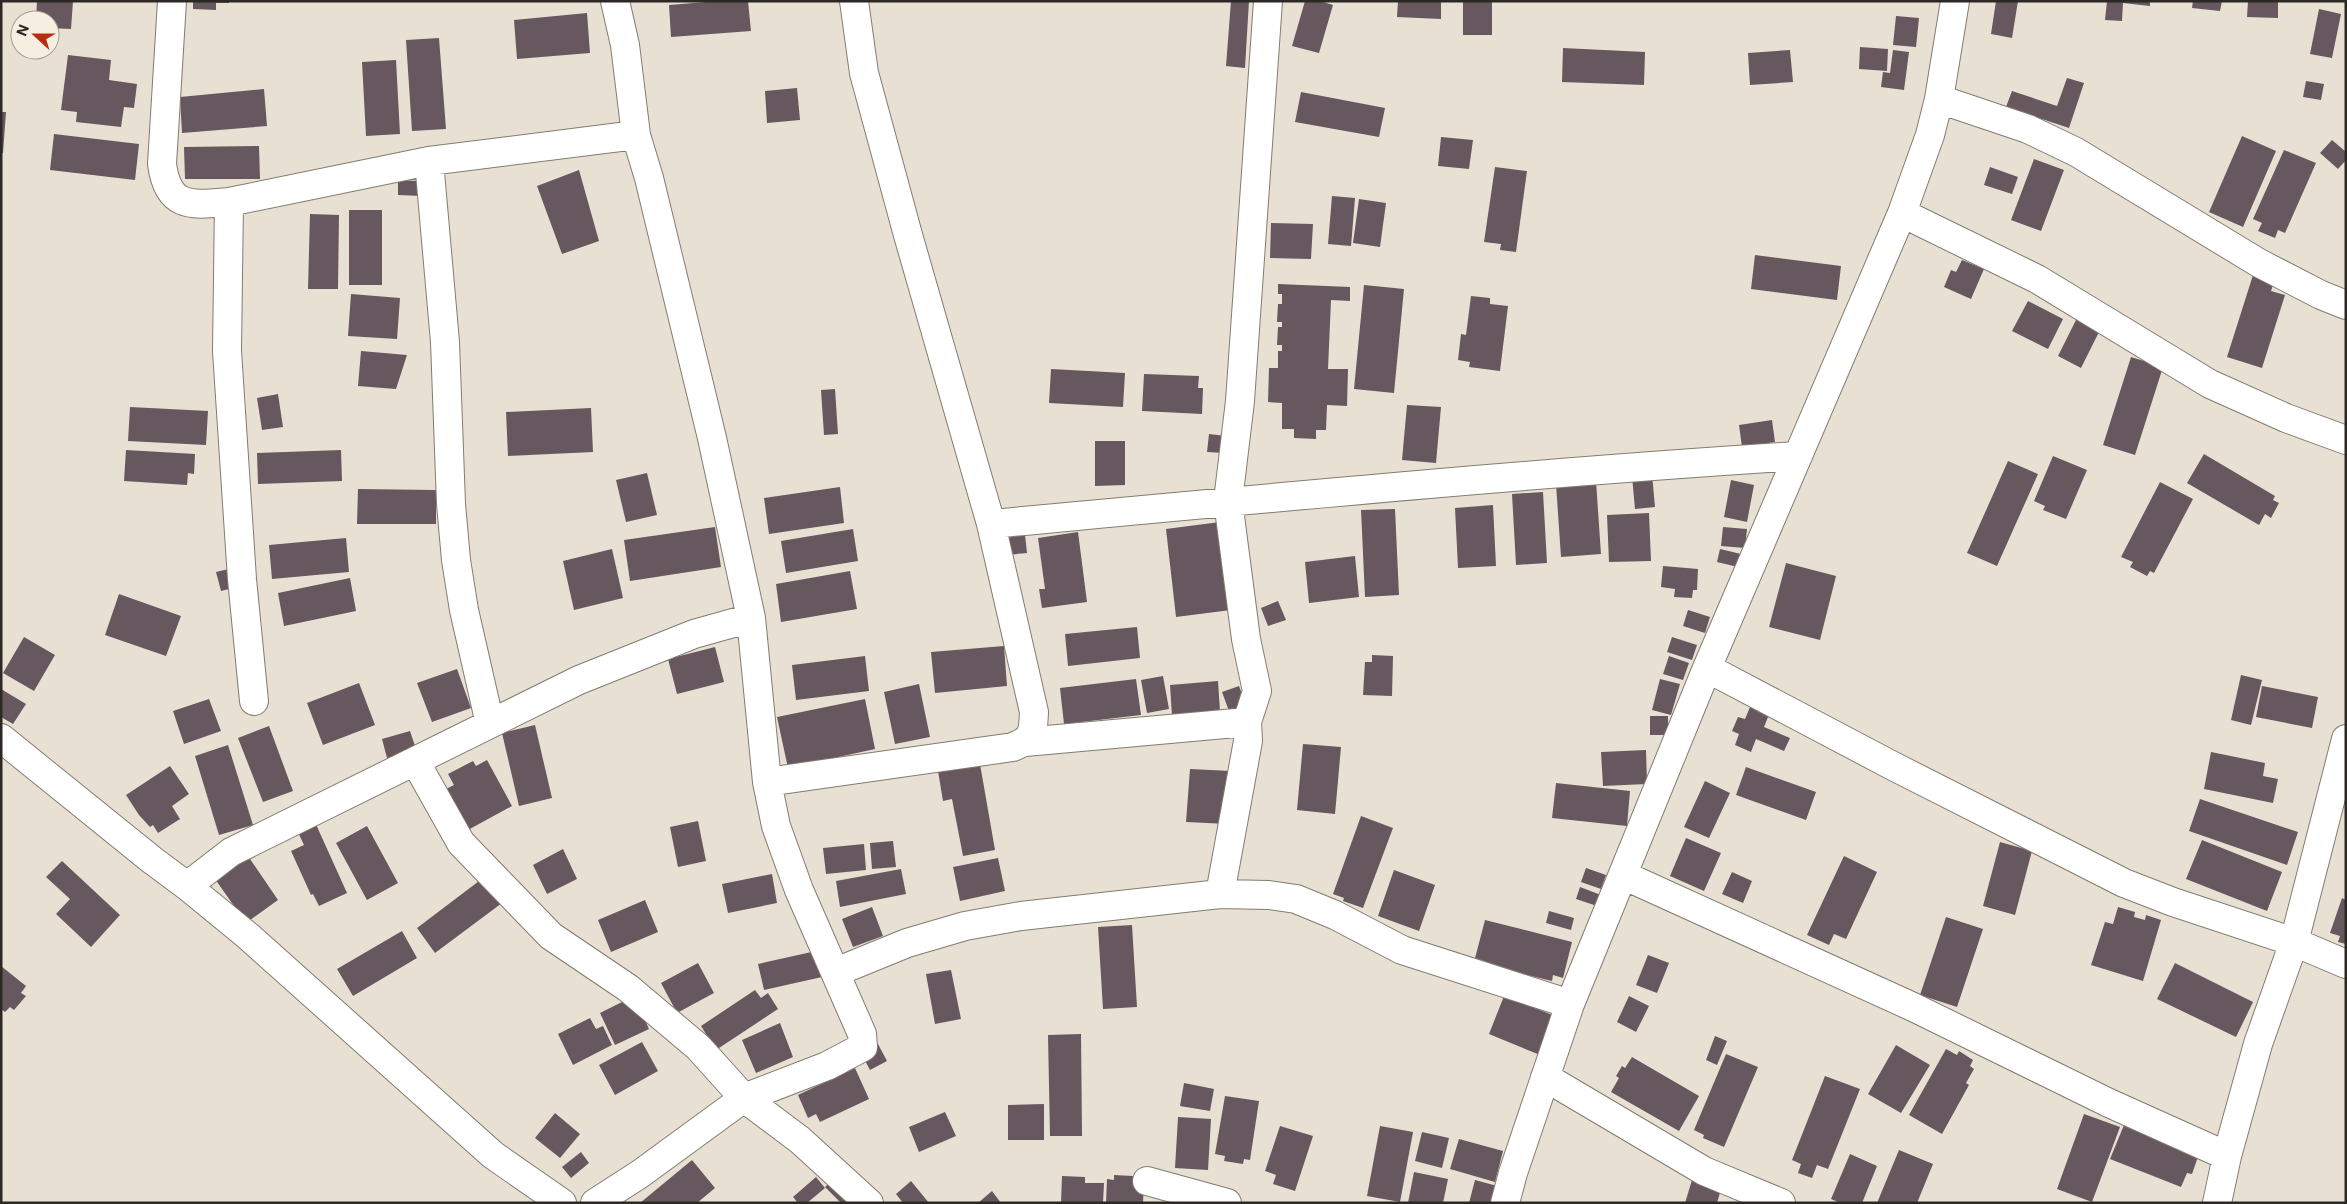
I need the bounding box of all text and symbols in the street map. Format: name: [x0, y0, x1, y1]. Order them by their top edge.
north arrow: [10, 10, 60, 60]
text: N: [13, 22, 32, 38]

